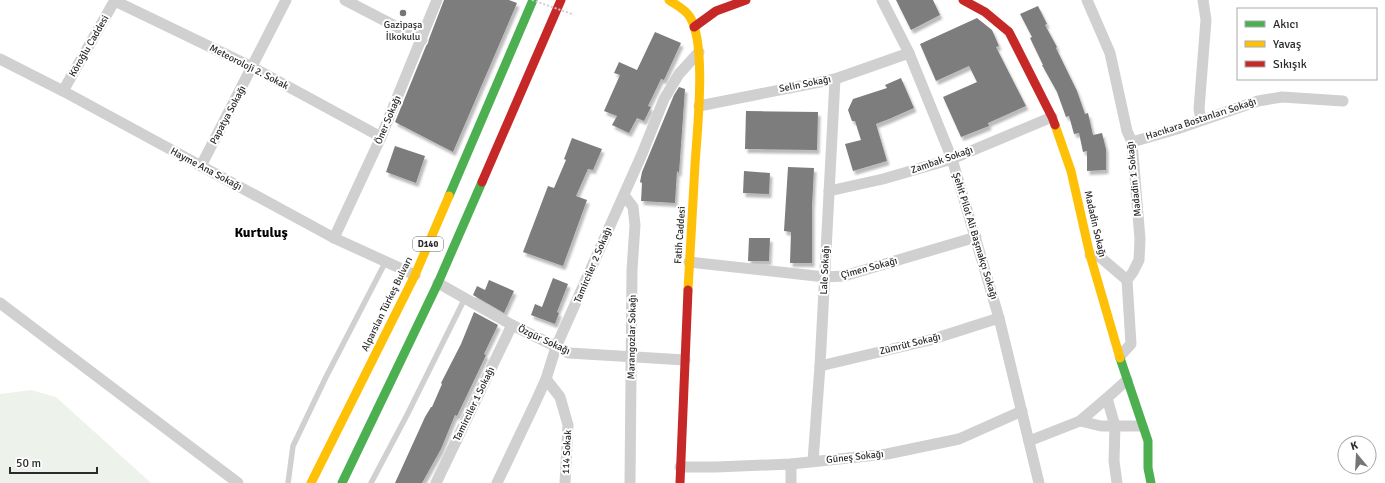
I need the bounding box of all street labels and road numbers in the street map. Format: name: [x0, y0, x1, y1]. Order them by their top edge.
street label: Köroğlu Caddesi: [67, 13, 111, 79]
street label: Meteoroloji 2. Sokak: [207, 42, 291, 92]
street label: Selin Sokağı: [778, 73, 832, 95]
street label: Papatya Sokağı: [207, 84, 249, 146]
street label: Öner Sokağı: [372, 94, 404, 146]
street label: Hacıkara Bostanları Sokağı: [1144, 95, 1258, 143]
street label: Madadin 1 Sokağı: [1124, 141, 1144, 217]
street label: Zambak Sokağı: [909, 144, 975, 176]
street label: Hayme Ana Sokağı: [168, 145, 244, 193]
street label: Şehit Pilot Ali Başmakçı Sokağı: [950, 171, 1000, 301]
street label: Madadin Sokağı: [1082, 190, 1108, 258]
street label: Fatih Caddesi: [672, 206, 688, 264]
street label: Tamirciler 2 Sokağı: [572, 225, 614, 305]
road number: D140: [413, 237, 443, 251]
street label: Lale Sokağı: [818, 245, 832, 295]
street label: Alparslan Türkeş Bulvarı: [359, 255, 415, 353]
street label: Çimen Sokağı: [839, 255, 899, 281]
street label: Marangozlar Sokağı: [625, 295, 639, 379]
street label: Özgür Sokağı: [516, 323, 572, 357]
street label: Zümrüt Sokağı: [878, 331, 942, 357]
street label: Tamirciler 1 Sokağı: [451, 365, 497, 443]
street label: 114 Sokak: [560, 430, 574, 474]
street label: Güneş Sokağı: [826, 448, 884, 466]

